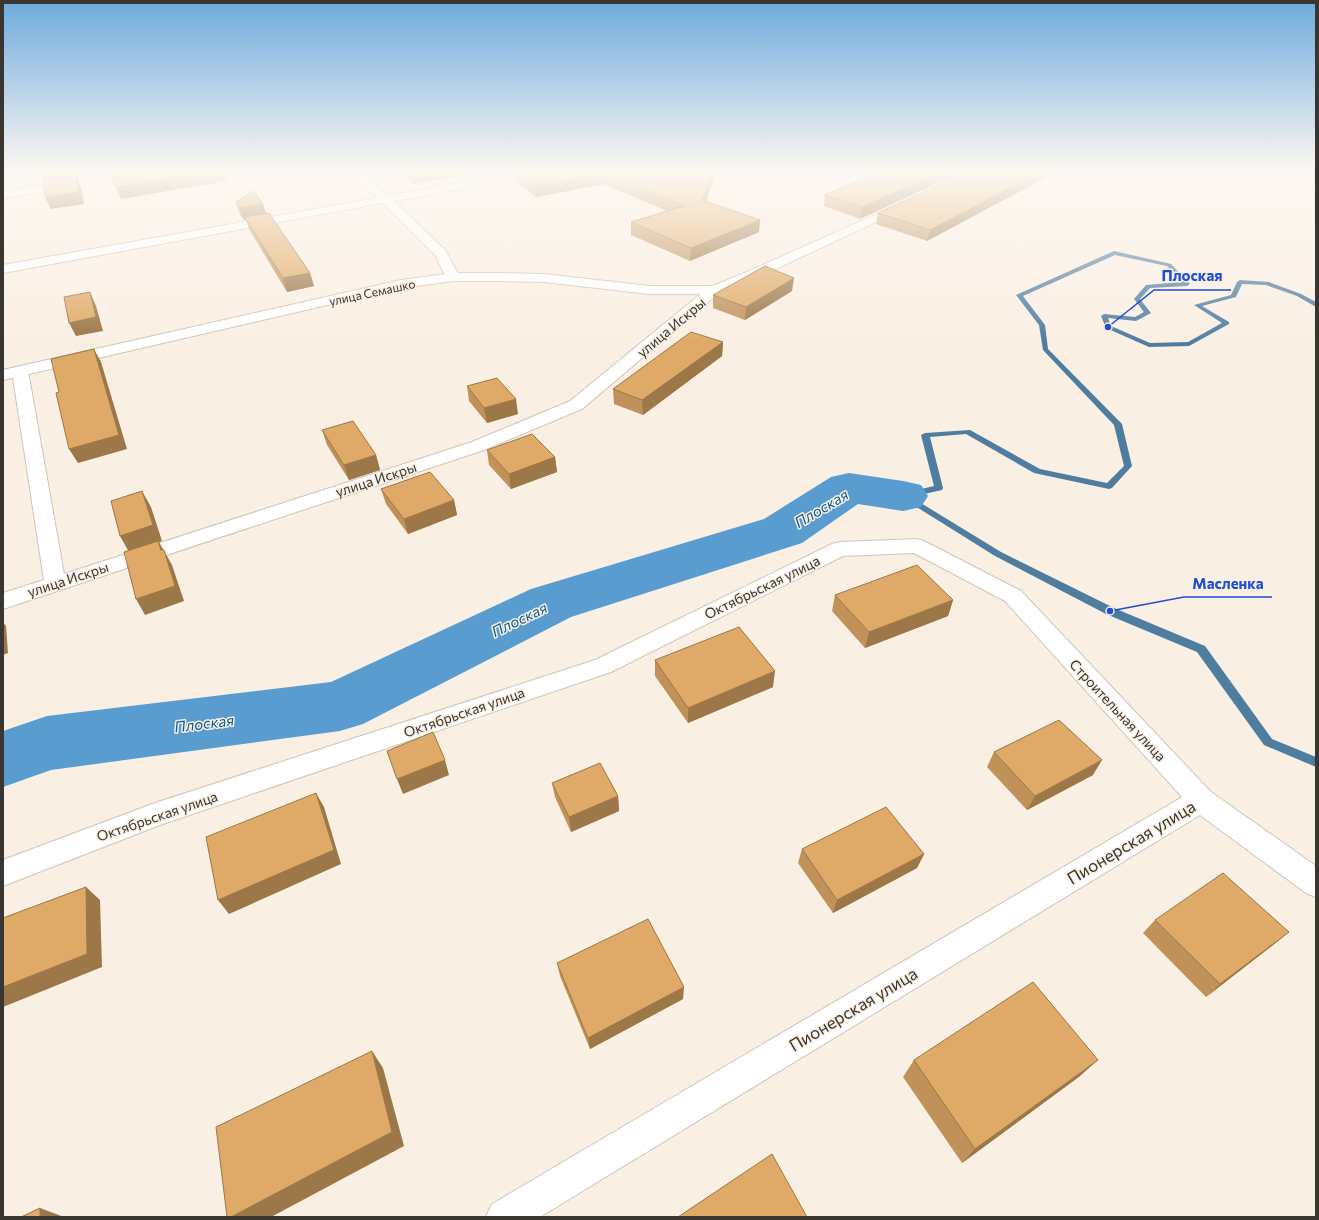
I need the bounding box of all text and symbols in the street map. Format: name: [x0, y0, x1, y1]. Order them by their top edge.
callout: Плоская: [1154, 263, 1231, 290]
text: Плоская: [1161, 266, 1223, 284]
street label: улица Семашко: [328, 276, 416, 308]
street label: улица Искры: [633, 293, 709, 361]
street label: улица Искры: [333, 458, 419, 500]
water label: Плоская: [791, 485, 851, 531]
street label: Октябрьская улица: [701, 552, 823, 622]
street label: улица Искры: [25, 558, 111, 600]
callout: Масленка: [1184, 570, 1272, 597]
text: Масленка: [1192, 574, 1264, 592]
water label: Плоская: [488, 598, 550, 640]
street label: Строительная улица: [1066, 655, 1170, 765]
street label: Октябрьская улица: [401, 683, 527, 741]
water label: Плоская: [173, 710, 235, 736]
street label: Октябрьская улица: [94, 787, 220, 845]
street label: Пионерская улица: [1063, 795, 1199, 889]
street label: Пионерская улица: [785, 962, 921, 1056]

